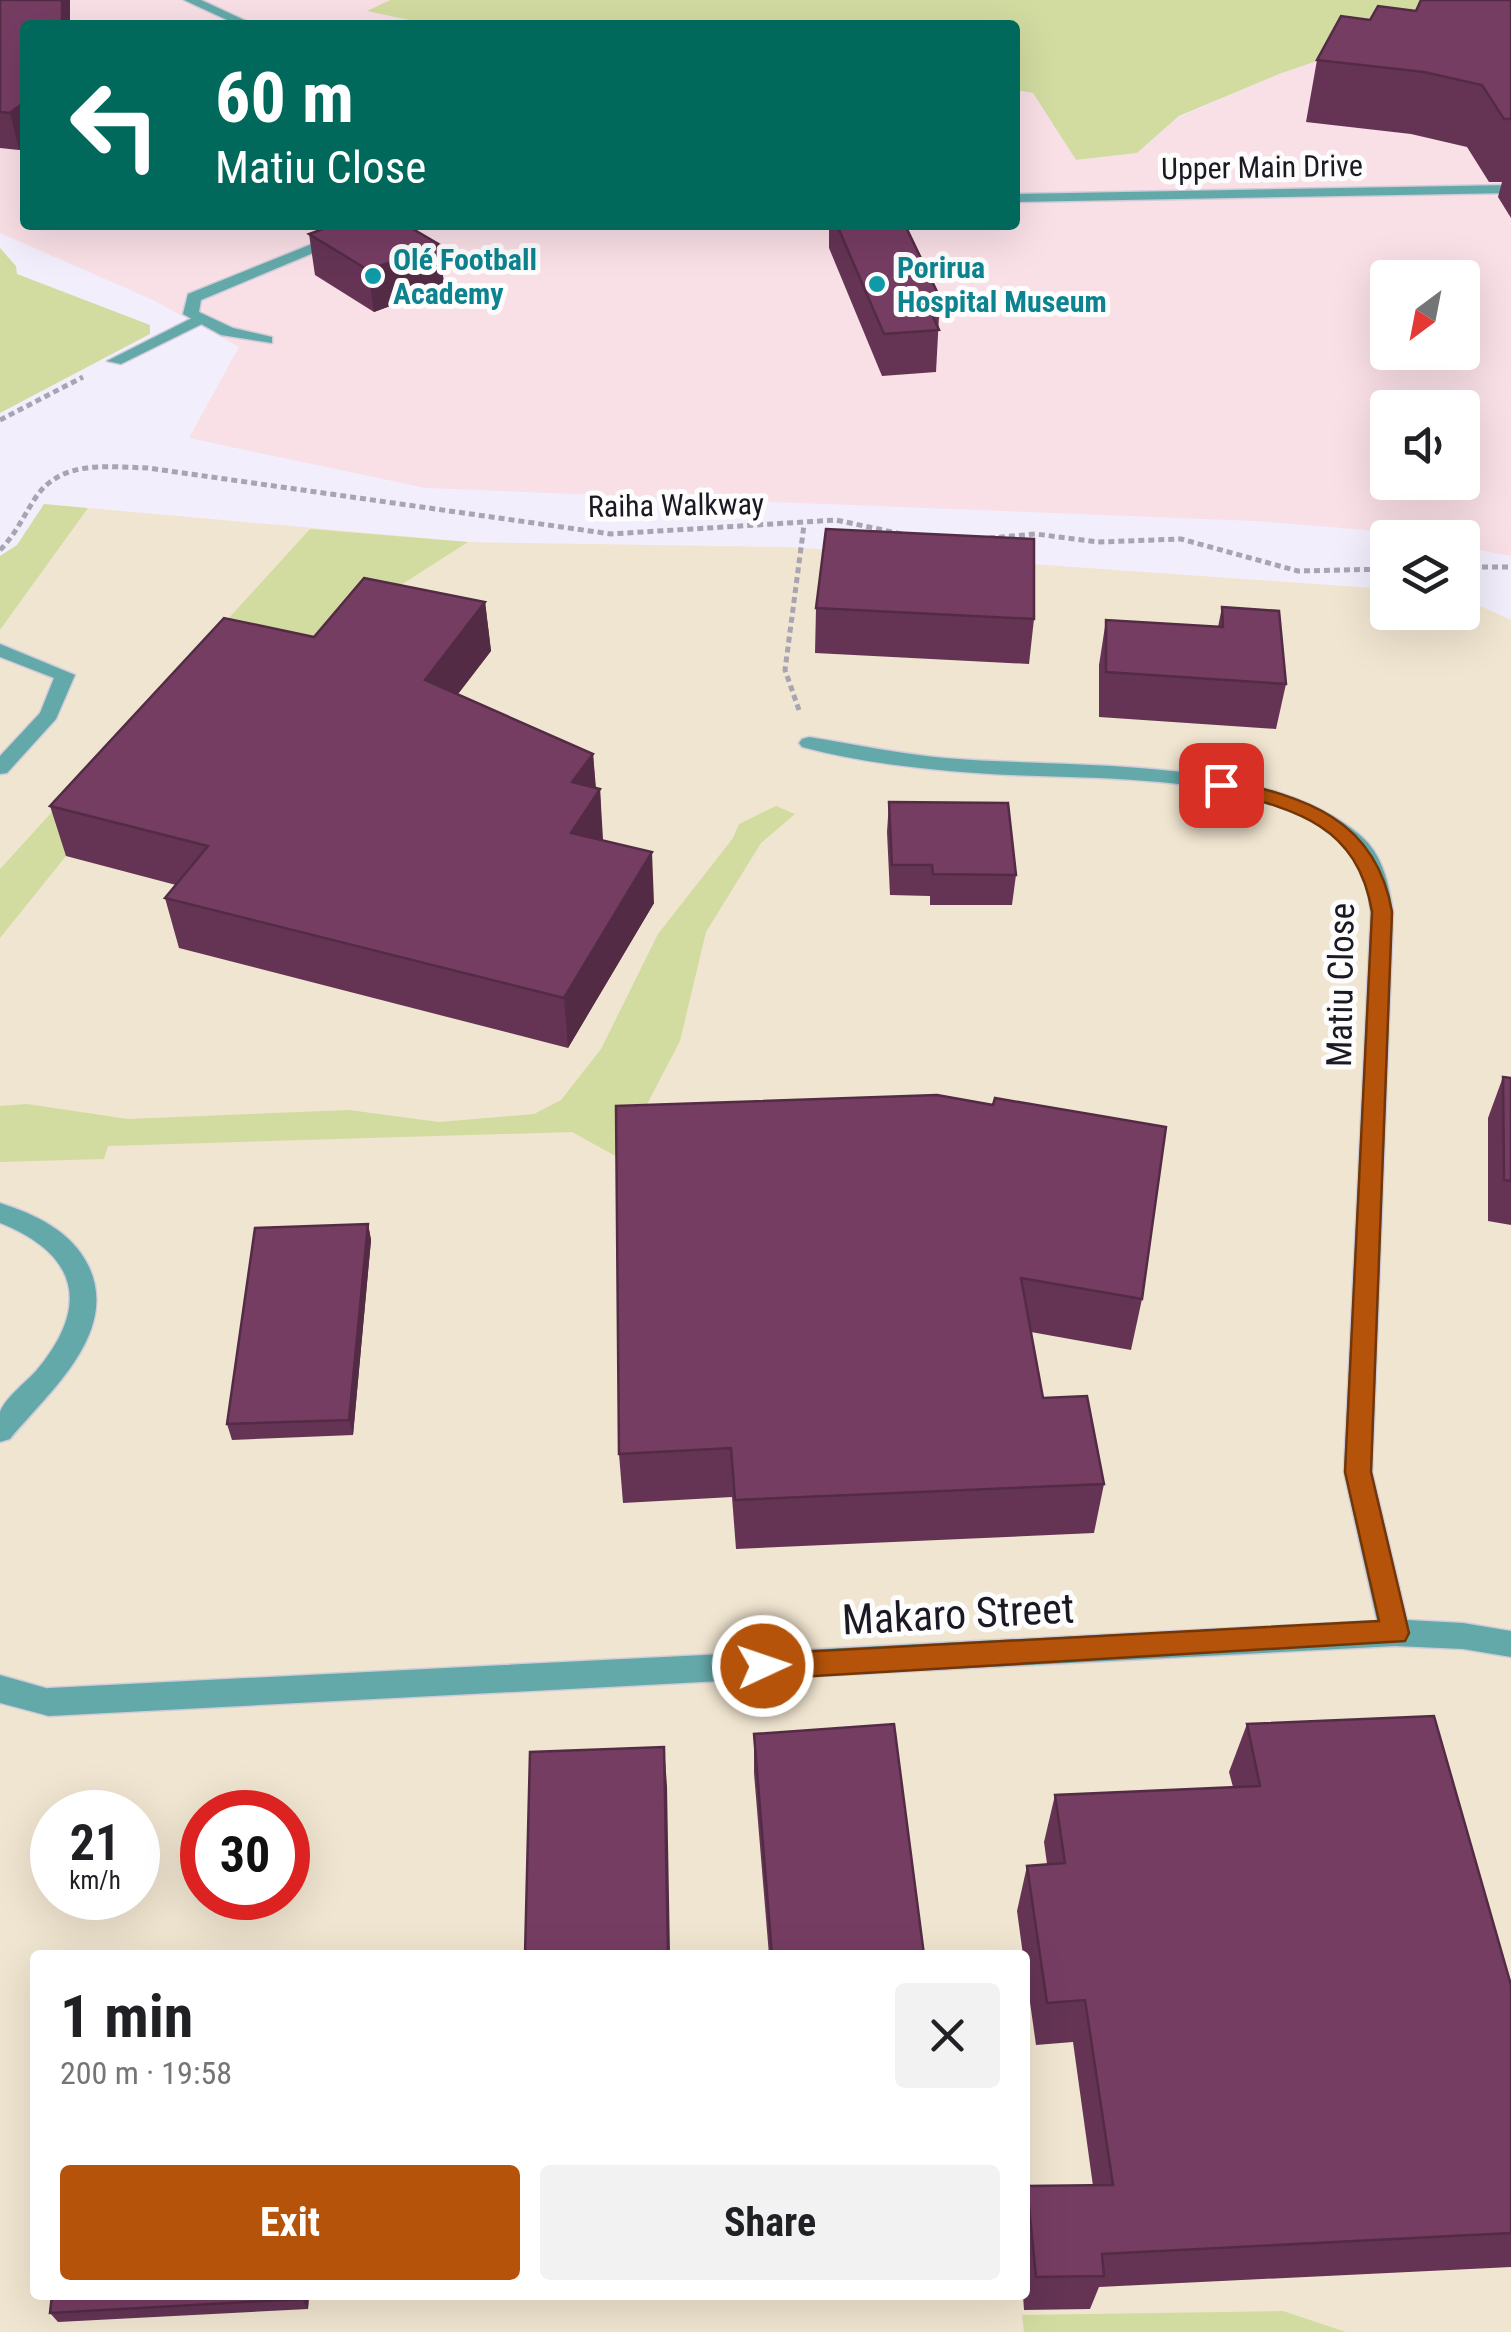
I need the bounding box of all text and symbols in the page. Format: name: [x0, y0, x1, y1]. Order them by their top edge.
text: 60 m: [215, 57, 354, 139]
icon: left: [50, 60, 180, 190]
text: Matiu Close: [215, 141, 426, 194]
street label: Upper Main Drive: [1161, 148, 1363, 186]
place label: Olé Football Academy: [393, 242, 537, 311]
place label: Porirua Hospital Museum: [897, 250, 1107, 319]
north arrow: [1370, 260, 1480, 370]
map controls: [1370, 260, 1480, 630]
marker: Olé Football Academy: [362, 265, 384, 287]
marker: Porirua Hospital Museum: [866, 273, 888, 295]
button: sound: [1370, 390, 1480, 500]
street label: Raiha Walkway: [588, 486, 764, 524]
button: layers: [1370, 520, 1480, 630]
pin: [1179, 743, 1264, 828]
icon: arrive: [1194, 758, 1249, 813]
street label: Matiu Close: [1319, 902, 1363, 1068]
street label: Makaro Street: [841, 1583, 1075, 1645]
position arrow: [711, 1614, 815, 1718]
speed limit sign: 30: [180, 1790, 310, 1920]
text: 21: [70, 1814, 120, 1872]
text: km/h: [69, 1866, 121, 1895]
text: 1 min: [60, 1981, 193, 2052]
button: close: [895, 1983, 1000, 2088]
text: 200 m · 19:58: [60, 2054, 232, 2092]
button: Exit: [60, 2165, 520, 2280]
button: Share: [540, 2165, 1000, 2280]

